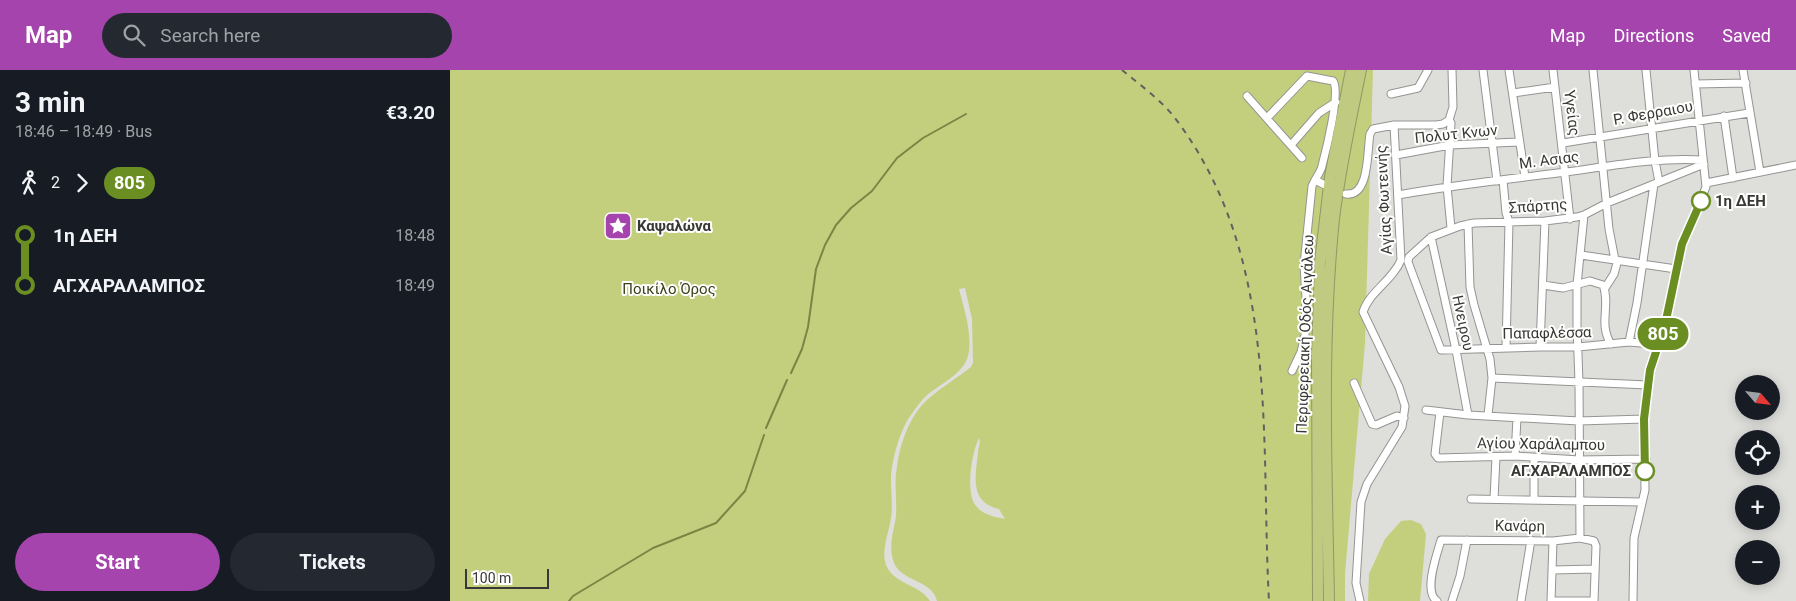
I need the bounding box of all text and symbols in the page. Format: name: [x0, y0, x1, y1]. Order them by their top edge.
search box: [102, 13, 452, 58]
text: Map: [25, 21, 72, 49]
icon: search: [120, 21, 148, 49]
text: Search here: [160, 24, 260, 47]
text: Map: [1550, 25, 1585, 46]
text: Directions: [1613, 25, 1694, 46]
text: Saved: [1722, 25, 1771, 46]
text: 3 min: [15, 86, 85, 119]
street label: Υγείας: [1560, 89, 1584, 137]
street label: Ρ. Φερραιου: [1612, 97, 1694, 129]
text: €3.20: [386, 101, 435, 124]
street label: Πολυτ Κνων: [1414, 121, 1498, 147]
text: 18:46 – 18:49 · Bus: [15, 122, 152, 141]
street label: Αγίας Φωτεινής: [1372, 145, 1396, 255]
street label: Μ. Ασιας: [1518, 147, 1580, 173]
icon: walk: [15, 169, 43, 197]
icon: forward: [68, 169, 96, 197]
text: 805: [114, 172, 145, 193]
text: 2: [51, 173, 60, 192]
marker: 1η ΔΕΗ: [1691, 191, 1711, 211]
place label: 1η ΔΕΗ: [1715, 192, 1766, 210]
street label: Σπάρτης: [1508, 195, 1568, 217]
place icon: Καψαλώνα: [603, 211, 633, 241]
place label: Καψαλώνα: [637, 217, 712, 235]
text: 1η ΔΕΗ: [53, 224, 117, 247]
text: 18:48: [395, 226, 435, 245]
street label: Περιφερειακή Οδός Αιγάλεω: [1293, 234, 1317, 434]
text: ΑΓ.ΧΑΡΑΛΑΜΠΟΣ: [53, 274, 205, 297]
text: 18:49: [395, 276, 435, 295]
park label: Ποικίλο Όρος: [622, 280, 716, 298]
street label: Ηνειρου: [1448, 294, 1478, 352]
line badge: 805: [1634, 318, 1692, 350]
street label: Παπαφλέσσα: [1502, 323, 1592, 343]
text: 805: [1648, 323, 1678, 344]
north arrow: [1735, 375, 1780, 420]
map controls: [1735, 375, 1780, 585]
button: locate: [1735, 430, 1780, 475]
street label: Αγίου Χαράλαμπου: [1477, 434, 1605, 454]
marker: ΑΓ.ΧΑΡΑΛΑΜΠΟΣ: [1635, 461, 1655, 481]
place label: ΑΓ.ΧΑΡΑΛΑΜΠΟΣ: [1511, 462, 1631, 480]
button: +: [1735, 485, 1780, 530]
street label: Κανάρη: [1495, 517, 1545, 535]
button: Start: [15, 533, 220, 591]
button: Tickets: [230, 533, 435, 591]
button: −: [1735, 540, 1780, 585]
scale bar: [465, 566, 549, 589]
text: 100 m: [472, 570, 511, 586]

